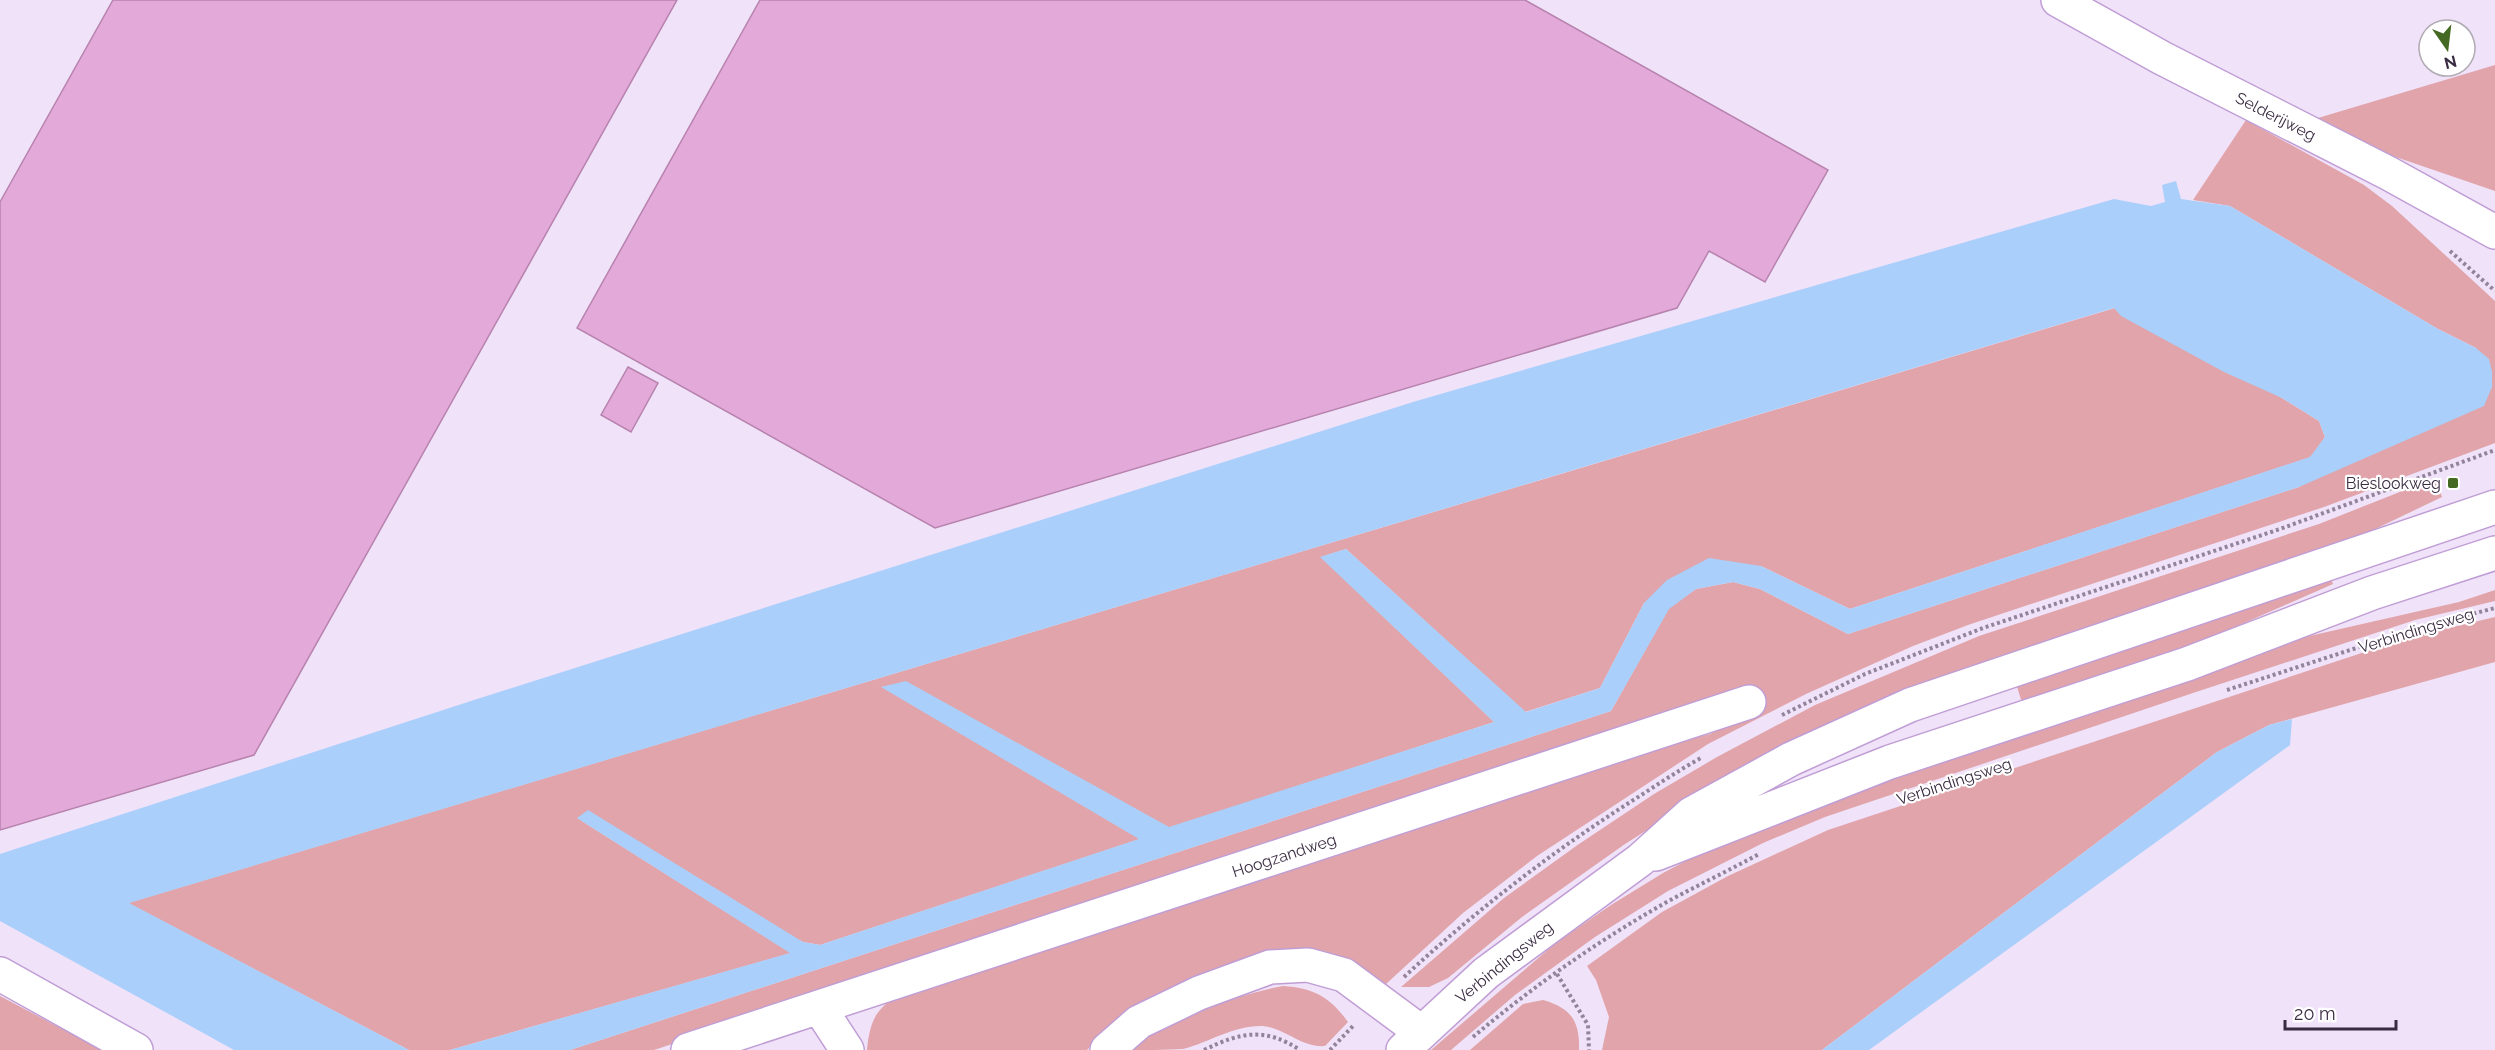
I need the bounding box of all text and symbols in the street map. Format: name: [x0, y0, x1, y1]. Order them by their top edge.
north arrow: [2417, 18, 2477, 78]
text: N: [2442, 51, 2459, 73]
street label: Selderijweg: [2232, 88, 2319, 145]
place label: Bieslookweg: [2346, 474, 2441, 493]
marker: Bieslookweg: [2446, 476, 2460, 490]
street label: Verbindingsweg: [2356, 604, 2476, 657]
street label: Verbindingsweg: [1894, 754, 2014, 809]
street label: Hoogzandweg: [1230, 830, 1339, 881]
street label: Verbindingsweg: [1452, 917, 1557, 1007]
scale bar: [2285, 993, 2396, 1031]
text: 20 m: [2294, 1003, 2336, 1024]

